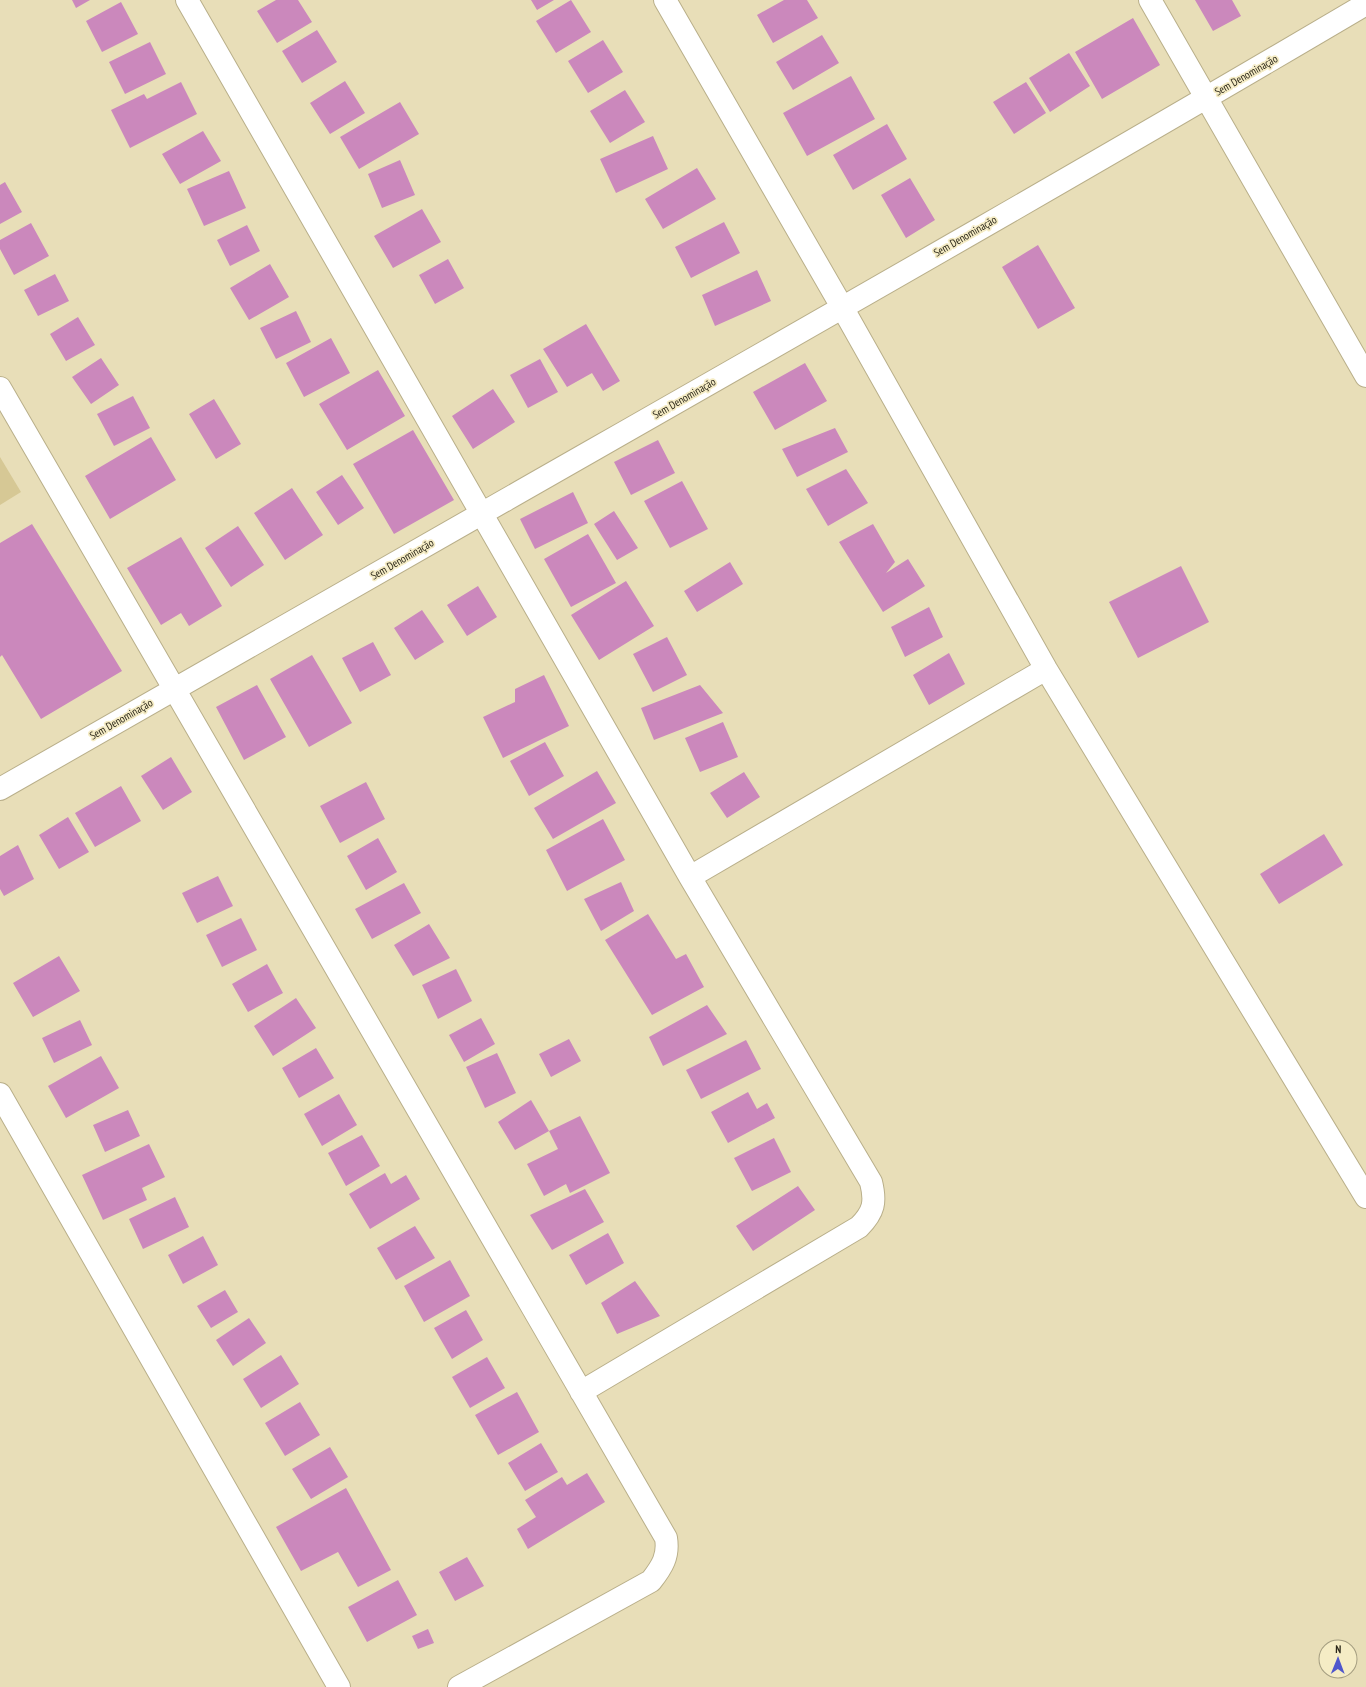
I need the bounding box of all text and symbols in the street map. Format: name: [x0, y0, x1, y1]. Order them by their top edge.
street label: Sem Denominação: [1212, 51, 1280, 99]
street label: Sem Denominação: [931, 212, 999, 260]
street label: Sem Denominação: [650, 374, 718, 422]
street label: Sem Denominação: [368, 535, 436, 583]
street label: Sem Denominação: [87, 695, 155, 743]
north arrow: [1318, 1639, 1358, 1679]
text: N: [1335, 1642, 1341, 1656]

